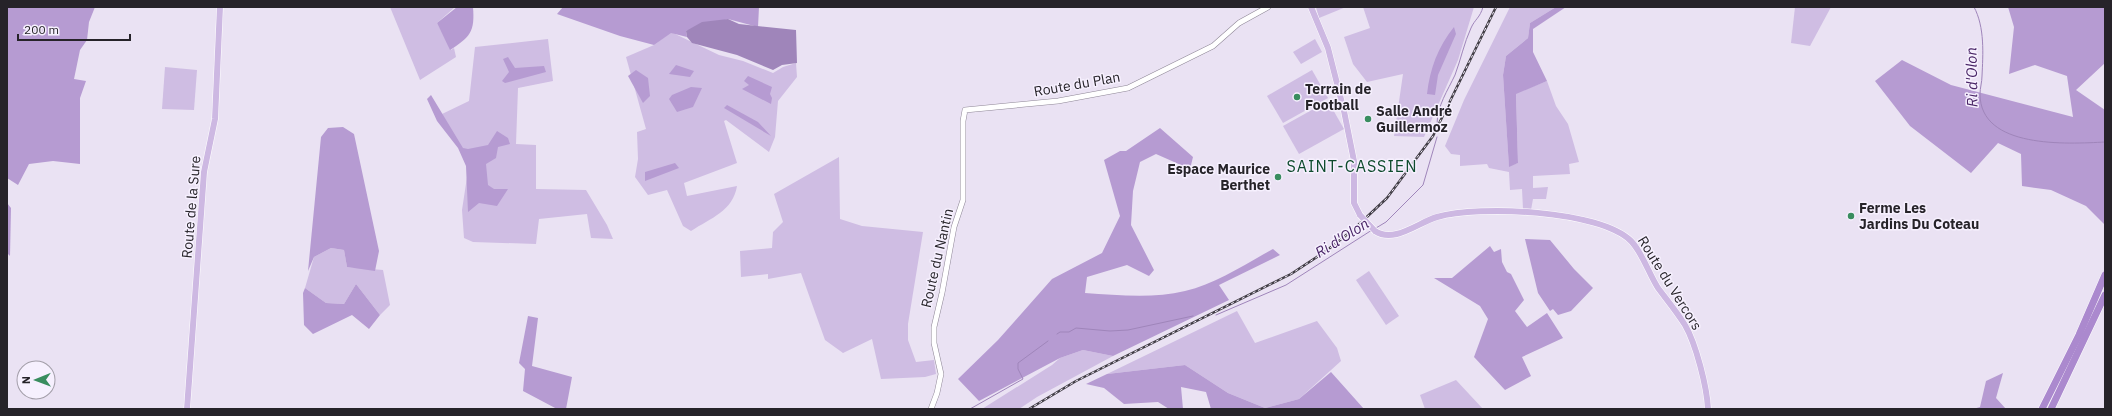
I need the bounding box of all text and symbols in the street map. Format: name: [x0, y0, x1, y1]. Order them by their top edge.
scale bar: [18, 16, 130, 42]
text: 200 m: [24, 22, 59, 37]
water label: Ri d'Olon: [1961, 47, 1982, 107]
street label: Route du Plan: [1032, 68, 1122, 100]
place label: Terrain de Football: [1305, 80, 1371, 114]
marker: Terrain de Football: [1292, 92, 1302, 102]
place label: Salle André Guillermoz: [1376, 102, 1452, 136]
marker: Salle André Guillermoz: [1363, 114, 1373, 124]
street label: Route de la Sure: [178, 155, 204, 259]
district label: SAINT-CASSIEN: [1287, 156, 1417, 176]
place label: Espace Maurice Berthet: [1167, 160, 1270, 194]
marker: Espace Maurice Berthet: [1273, 172, 1283, 182]
place label: Ferme Les Jardins Du Coteau: [1859, 199, 1979, 233]
street label: Route du Nantin: [917, 207, 957, 309]
marker: Ferme Les Jardins Du Coteau: [1846, 211, 1856, 221]
water label: Ri d'Olon: [1311, 214, 1372, 262]
street label: Route du Vercors: [1634, 233, 1706, 333]
north arrow: [16, 360, 56, 400]
text: N: [19, 376, 33, 384]

